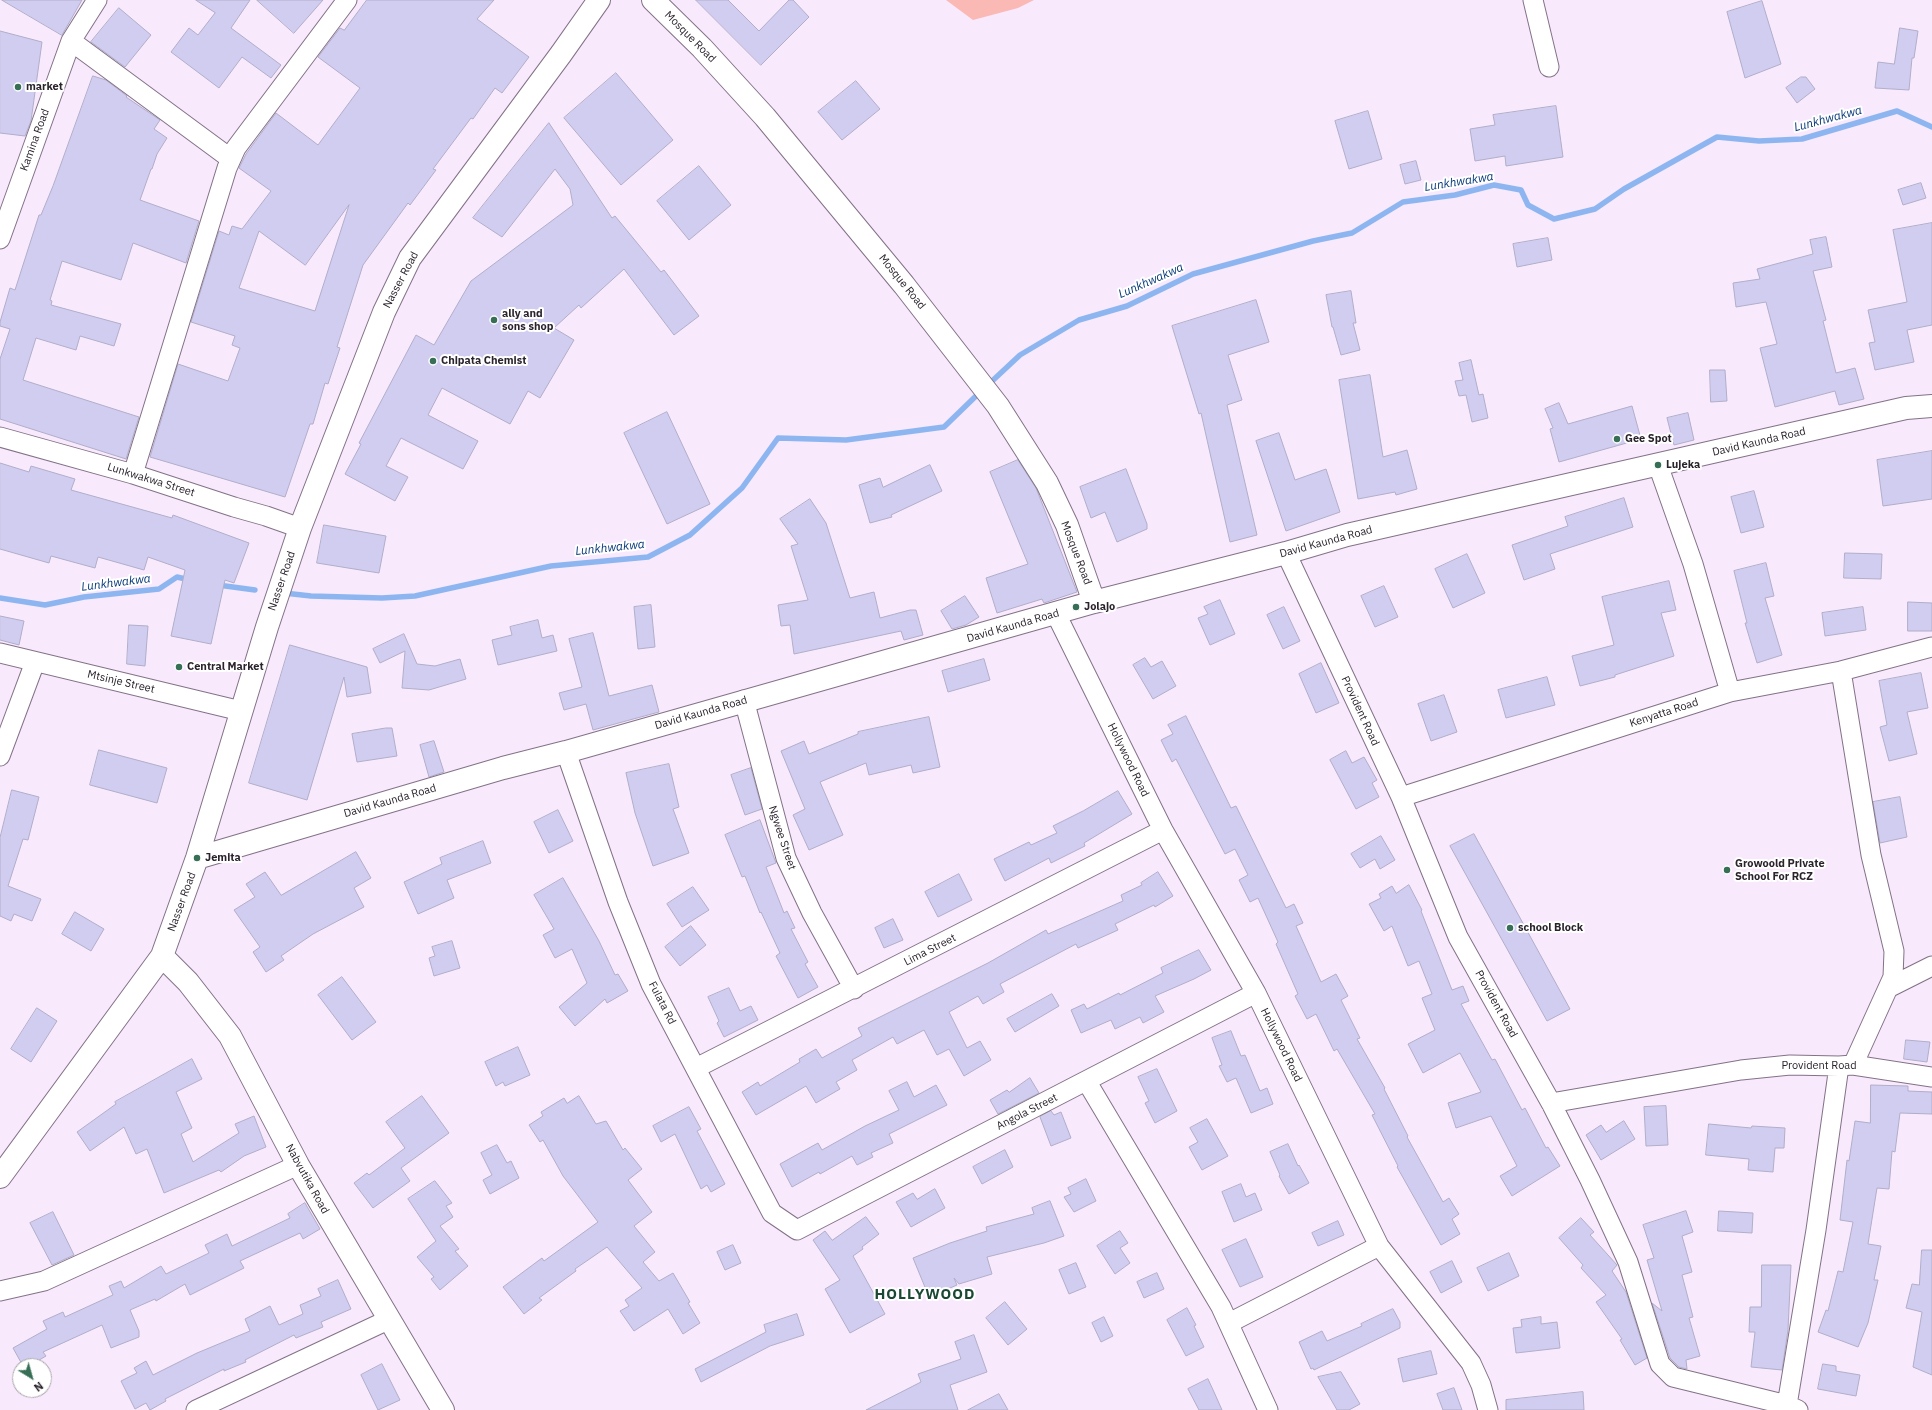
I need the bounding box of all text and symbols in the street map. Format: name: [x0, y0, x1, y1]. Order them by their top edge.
street label: Mosque Road: [662, 9, 718, 65]
place label: market: [26, 80, 63, 94]
marker: market: [13, 82, 23, 92]
water label: Lunkhwakwa: [1792, 103, 1864, 135]
street label: Kamina Road: [18, 107, 52, 173]
water label: Lunkhwakwa: [1423, 169, 1495, 195]
street label: Nasser Road: [381, 249, 421, 311]
street label: Mosque Road: [876, 252, 928, 312]
water label: Lunkhwakwa: [1116, 260, 1186, 302]
place label: ally and sons shop: [502, 307, 553, 333]
marker: ally and sons shop: [489, 315, 499, 325]
place label: Chipata Chemist: [441, 354, 526, 368]
marker: Chipata Chemist: [428, 356, 438, 366]
street label: David Kaunda Road: [1711, 425, 1807, 459]
place label: Gee Spot: [1625, 432, 1672, 446]
marker: Gee Spot: [1612, 434, 1622, 444]
place label: Lujeka: [1666, 458, 1700, 472]
street label: Lunkwakwa Street: [106, 460, 196, 500]
marker: Lujeka: [1653, 460, 1663, 470]
street label: Mosque Road: [1058, 519, 1094, 587]
street label: David Kaunda Road: [1278, 523, 1374, 561]
water label: Lunkhwakwa: [575, 537, 645, 559]
street label: Nasser Road: [266, 549, 298, 613]
water label: Lunkhwakwa: [81, 572, 151, 594]
place label: Jolajo: [1084, 600, 1115, 614]
marker: Jolajo: [1071, 602, 1081, 612]
street label: David Kaunda Road: [965, 606, 1061, 646]
place label: Central Market: [187, 660, 264, 674]
marker: Central Market: [174, 662, 184, 672]
street label: Mtsinje Street: [86, 668, 156, 696]
street label: Provident Road: [1338, 674, 1382, 748]
street label: David Kaunda Road: [653, 693, 749, 733]
street label: Kenyatta Road: [1628, 696, 1700, 730]
street label: Hollywood Road: [1104, 721, 1152, 799]
street label: David Kaunda Road: [342, 781, 438, 821]
street label: Ngwee Street: [765, 804, 799, 872]
place label: Jemita: [205, 851, 241, 865]
marker: Jemita: [192, 853, 202, 863]
place label: Growoold Private School For RCZ: [1735, 857, 1825, 883]
marker: Growoold Private School For RCZ: [1722, 865, 1732, 875]
street label: Nasser Road: [165, 870, 199, 934]
place label: school Block: [1518, 921, 1583, 935]
marker: school Block: [1505, 923, 1515, 933]
street label: Lima Street: [902, 931, 958, 969]
street label: Provident Road: [1472, 968, 1520, 1040]
street label: Fulata Rd: [646, 979, 678, 1027]
street label: Hollywood Road: [1257, 1006, 1305, 1084]
street label: Provident Road: [1781, 1059, 1857, 1073]
street label: Angola Street: [994, 1091, 1060, 1133]
street label: Nabvutika Road: [282, 1142, 332, 1216]
district label: HOLLYWOOD: [875, 1286, 975, 1304]
north arrow: [12, 1358, 52, 1398]
text: N: [31, 1379, 46, 1395]

